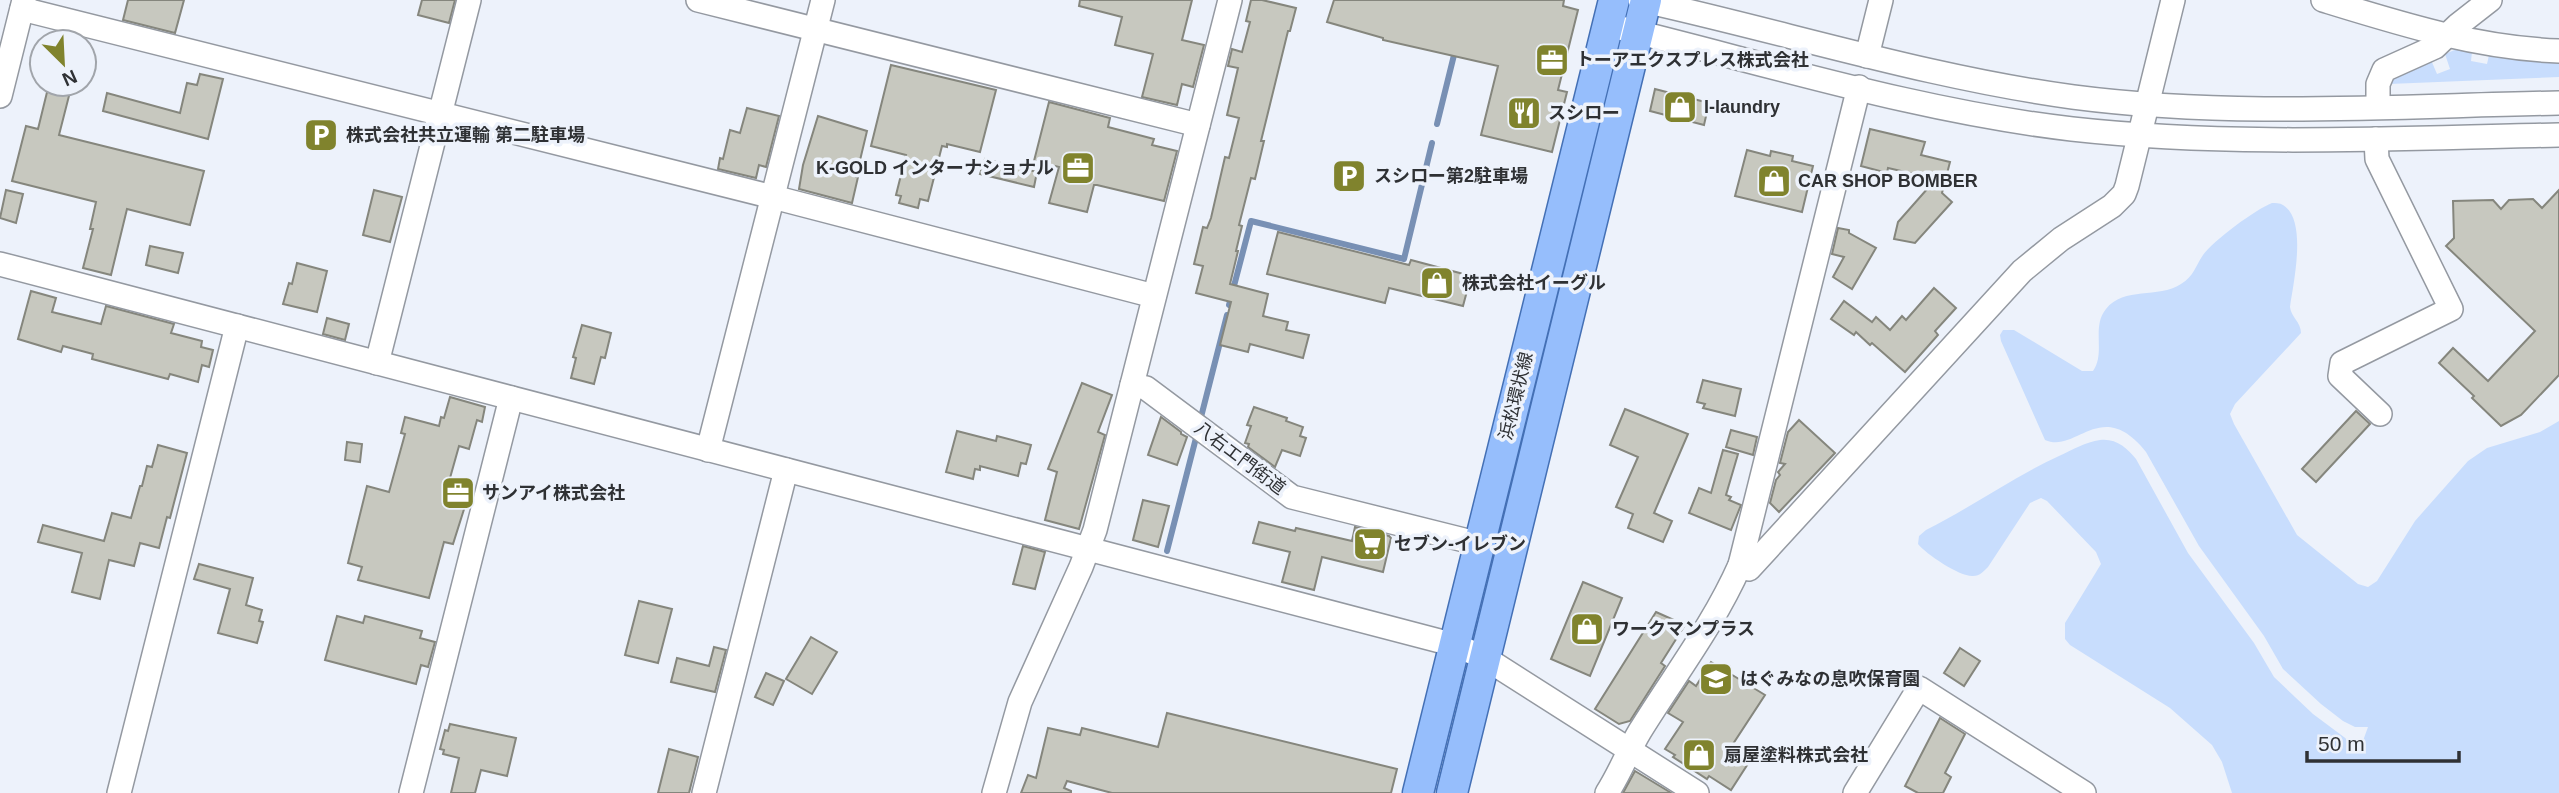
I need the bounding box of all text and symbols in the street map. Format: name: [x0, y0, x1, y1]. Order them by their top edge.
north arrow: [28, 28, 98, 98]
office icon: トーアエクスプレス株式会社: [1533, 41, 1571, 79]
place label: トーアエクスプレス株式会社: [1576, 50, 1809, 70]
text: N: [59, 66, 80, 90]
shop icon: I-laundry: [1661, 88, 1699, 126]
restaurant icon: スシロー: [1505, 94, 1543, 132]
place label: I-laundry: [1704, 97, 1780, 117]
place label: スシロー: [1548, 103, 1620, 123]
parking icon: 株式会社共立運輸 第二駐車場: [302, 116, 340, 154]
place label: 株式会社共立運輸 第二駐車場: [346, 125, 585, 145]
office icon: K-GOLD インターナショナル: [1059, 149, 1097, 187]
parking icon: スシロー第2駐車場: [1330, 157, 1368, 195]
place label: K-GOLD インターナショナル: [816, 158, 1054, 178]
shop icon: CAR SHOP BOMBER: [1755, 162, 1793, 200]
place label: スシロー第2駐車場: [1374, 166, 1528, 186]
place label: CAR SHOP BOMBER: [1798, 171, 1978, 191]
shop icon: 株式会社イーグル: [1418, 264, 1456, 302]
place label: 株式会社イーグル: [1462, 273, 1606, 293]
street label: 浜松環状線: [1495, 350, 1537, 442]
street label: 八右エ門街道: [1191, 418, 1289, 498]
office icon: サンアイ株式会社: [439, 474, 477, 512]
place label: サンアイ株式会社: [482, 483, 625, 503]
supermarket icon: セブン-イレブン: [1351, 525, 1389, 563]
place label: セブン-イレブン: [1394, 534, 1526, 554]
shop icon: ワークマンプラス: [1568, 610, 1606, 648]
place label: ワークマンプラス: [1612, 619, 1755, 639]
school or university icon: はぐみなの息吹保育園: [1697, 660, 1735, 698]
place label: はぐみなの息吹保育園: [1740, 669, 1921, 689]
scale bar: [2307, 720, 2459, 764]
text: 50 m: [2318, 732, 2365, 755]
shop icon: 扇屋塗料株式会社: [1680, 736, 1718, 774]
place label: 扇屋塗料株式会社: [1724, 745, 1868, 765]

